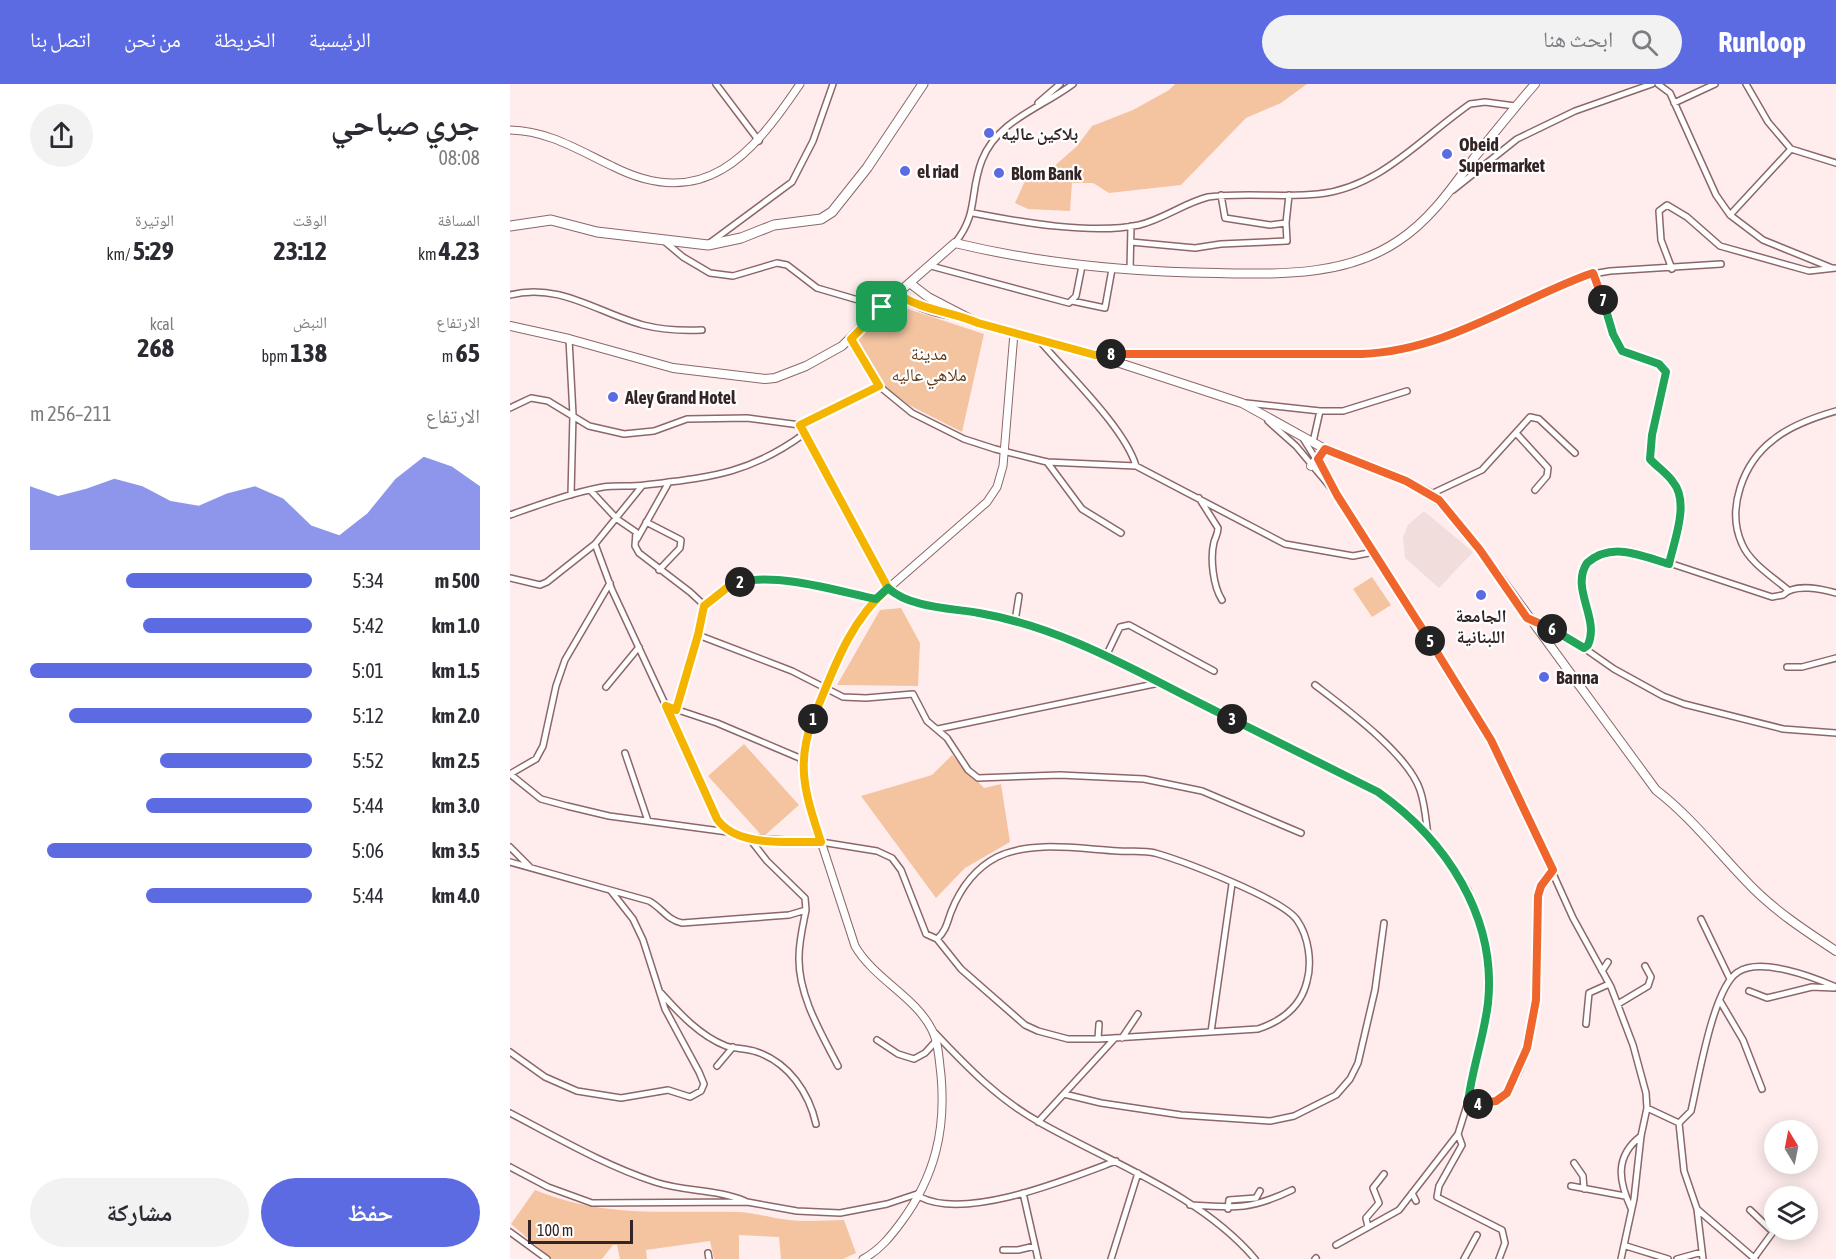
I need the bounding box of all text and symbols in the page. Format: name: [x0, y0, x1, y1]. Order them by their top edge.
search box: [1262, 15, 1682, 69]
text: ابحث هنا: [1543, 26, 1613, 52]
icon: search: [1628, 26, 1661, 59]
text: Runloop: [1718, 26, 1806, 58]
text: اتصل بنا: [30, 27, 91, 51]
text: من نحن: [124, 27, 181, 51]
text: الخريطة: [214, 27, 276, 51]
text: الرئيسية: [309, 27, 371, 51]
button: share: [30, 104, 93, 167]
text: جري صباحي: [330, 104, 480, 142]
place label: بلاكين عاليه: [1001, 123, 1078, 145]
marker: بلاكين عاليه: [982, 126, 996, 140]
place label: Obeid Supermarket: [1459, 134, 1546, 176]
text: 08:08: [438, 146, 480, 169]
marker: Obeid Supermarket: [1440, 147, 1454, 161]
place label: el riad: [917, 161, 959, 182]
place label: Blom Bank: [1011, 163, 1083, 184]
marker: el riad: [898, 164, 912, 178]
marker: Blom Bank: [992, 166, 1006, 180]
text: الوتيرة: [135, 211, 174, 229]
text: الوقت: [293, 211, 327, 229]
text: المسافة: [438, 211, 480, 229]
text: 5:29: [133, 236, 174, 266]
text: 23:12: [273, 236, 327, 266]
text: 4.23: [439, 236, 480, 266]
text: /km: [107, 245, 133, 263]
text: km: [418, 245, 439, 263]
pin: [856, 281, 907, 332]
pin: 7: [1588, 285, 1618, 315]
icon: arrive: [865, 290, 898, 323]
text: 7: [1599, 291, 1607, 309]
text: النبض: [293, 313, 327, 331]
text: الارتفاع: [436, 313, 480, 331]
text: kcal: [150, 315, 174, 333]
text: 268: [137, 333, 174, 363]
text: 138: [290, 338, 327, 368]
text: 65: [456, 338, 480, 368]
pin: 8: [1096, 339, 1126, 369]
park label: مدينة ملاهي عاليه: [891, 343, 967, 389]
text: 8: [1107, 345, 1115, 363]
text: bpm: [261, 347, 290, 365]
text: m: [442, 347, 456, 365]
place label: Aley Grand Hotel: [624, 387, 736, 408]
marker: Aley Grand Hotel: [606, 390, 620, 404]
text: 211–256 m: [30, 402, 112, 425]
text: الارتفاع: [425, 404, 480, 427]
pin: 2: [725, 567, 755, 597]
text: 5:34: [352, 569, 384, 592]
text: 500 m: [435, 569, 480, 592]
text: 2: [736, 573, 744, 591]
marker: الجامعة اللبنانية: [1474, 588, 1488, 602]
place label: الجامعة اللبنانية: [1456, 605, 1507, 647]
text: 5:42: [352, 614, 384, 637]
text: 1.0 km: [432, 614, 480, 637]
pin: 6: [1537, 614, 1567, 644]
text: 6: [1548, 620, 1556, 638]
pin: 5: [1415, 626, 1445, 656]
text: 5: [1426, 632, 1434, 650]
text: 5:01: [352, 659, 384, 682]
text: 1.5 km: [432, 659, 480, 682]
place label: Banna: [1556, 667, 1599, 688]
marker: Banna: [1537, 670, 1551, 684]
text: 5:12: [352, 704, 384, 727]
text: 2.0 km: [432, 704, 480, 727]
pin: 1: [798, 704, 828, 734]
pin: 3: [1217, 704, 1247, 734]
text: 1: [809, 710, 817, 728]
text: 3: [1228, 710, 1236, 728]
text: 5:52: [352, 749, 384, 772]
text: 2.5 km: [432, 749, 480, 772]
text: 5:44: [352, 794, 384, 817]
text: 3.0 km: [432, 794, 480, 817]
text: 5:06: [352, 839, 384, 862]
text: 3.5 km: [432, 839, 480, 862]
text: 5:44: [352, 884, 384, 907]
text: 4.0 km: [432, 884, 480, 907]
pin: 4: [1463, 1089, 1493, 1119]
text: 4: [1474, 1095, 1482, 1113]
north arrow: [1764, 1120, 1818, 1174]
map controls: [1764, 1120, 1818, 1240]
button: مشاركة: [30, 1178, 249, 1247]
button: حفظ: [261, 1178, 480, 1247]
button: layers: [1764, 1186, 1818, 1240]
scale bar: [528, 1217, 633, 1244]
text: 100 m: [537, 1221, 573, 1239]

